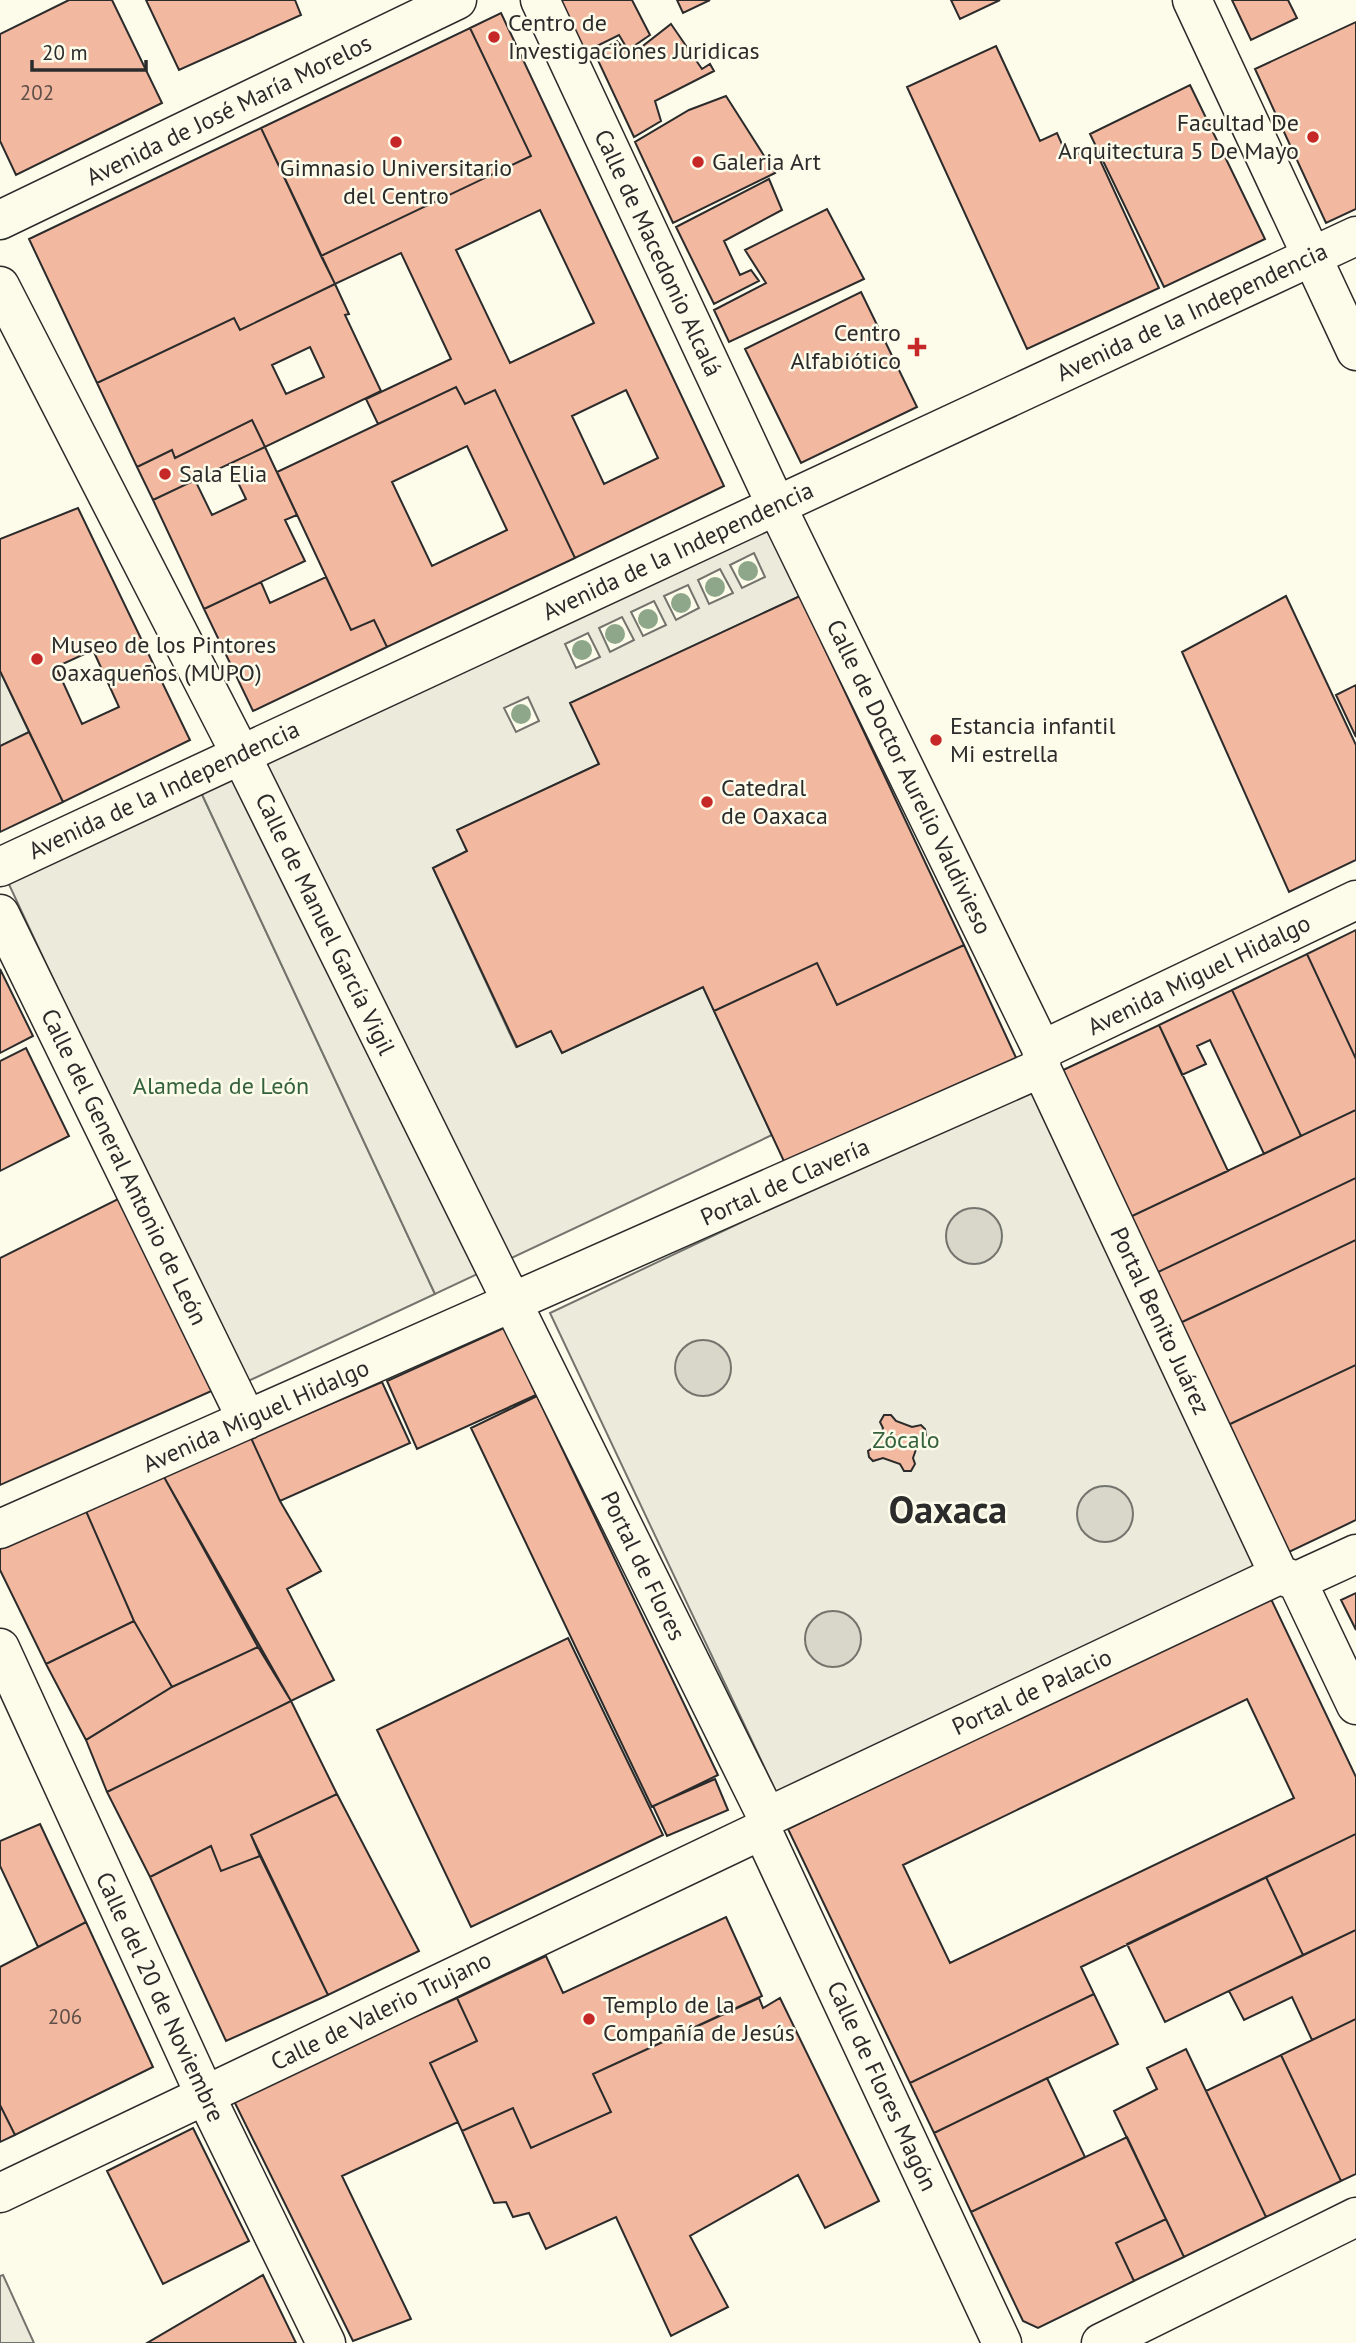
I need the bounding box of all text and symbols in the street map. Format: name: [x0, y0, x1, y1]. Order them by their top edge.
place label: Centro de Investigaciones Juridicas: [508, 7, 760, 66]
street label: Avenida de José María Morelos: [81, 27, 376, 192]
scale bar: [32, 28, 145, 72]
marker: Centro de Investigaciones Juridicas: [486, 29, 502, 45]
text: 20 m: [42, 39, 88, 66]
house number: 202: [20, 79, 54, 106]
place label: Facultad De Arquitectura 5 De Mayo: [1058, 107, 1299, 166]
street label: Calle de Macedonio Alcalá: [588, 124, 729, 381]
marker: Facultad De Arquitectura 5 De Mayo: [1305, 129, 1321, 145]
marker: Gimnasio Universitario del Centro: [388, 134, 404, 150]
place label: Galeria Art: [712, 146, 821, 177]
place label: Gimnasio Universitario del Centro: [280, 152, 512, 211]
marker: Galeria Art: [690, 154, 706, 170]
street label: Avenida de la Independencia: [1051, 235, 1332, 388]
place label: Centro Alfabiótico: [790, 317, 901, 376]
marker: Centro Alfabiótico: [907, 337, 927, 357]
place label: Sala Elia: [179, 458, 267, 489]
marker: Sala Elia: [157, 466, 173, 482]
street label: Avenida de la Independencia: [537, 474, 818, 627]
street label: Calle de Doctor Aurelio Valdivieso: [820, 614, 999, 939]
place label: Museo de los Pintores Oaxaqueños (MUPO): [51, 629, 276, 688]
marker: Museo de los Pintores Oaxaqueños (MUPO): [29, 651, 45, 667]
place label: Estancia infantil Mi estrella: [950, 710, 1116, 769]
street label: Avenida de la Independencia: [23, 713, 304, 866]
marker: Estancia infantil Mi estrella: [928, 732, 944, 748]
place label: Catedral de Oaxaca: [721, 772, 828, 831]
street label: Calle de Manuel García Vigil: [248, 788, 402, 1060]
marker: Catedral de Oaxaca: [699, 794, 715, 810]
street label: Avenida Miguel Hidalgo: [1082, 907, 1315, 1042]
street label: Calle del General Antonio de León: [34, 1003, 215, 1330]
park label: Alameda de León: [133, 1070, 309, 1101]
street label: Portal de Clavería: [695, 1130, 874, 1233]
street label: Portal Benito Juárez: [1103, 1222, 1217, 1419]
street label: Avenida Miguel Hidalgo: [138, 1352, 374, 1479]
park label: Zócalo: [872, 1424, 940, 1455]
district label: Oaxaca: [889, 1484, 1007, 1533]
street label: Portal de Flores: [594, 1486, 693, 1645]
street label: Portal de Palacio: [947, 1641, 1117, 1742]
street label: Calle del 20 de Noviembre: [89, 1867, 232, 2127]
street label: Calle de Valerio Trujano: [265, 1944, 496, 2077]
street label: Calle de Flores Magón: [820, 1976, 945, 2196]
place label: Templo de la Compañía de Jesús: [603, 1989, 795, 2048]
house number: 206: [48, 2003, 82, 2030]
marker: Templo de la Compañía de Jesús: [581, 2011, 597, 2027]

